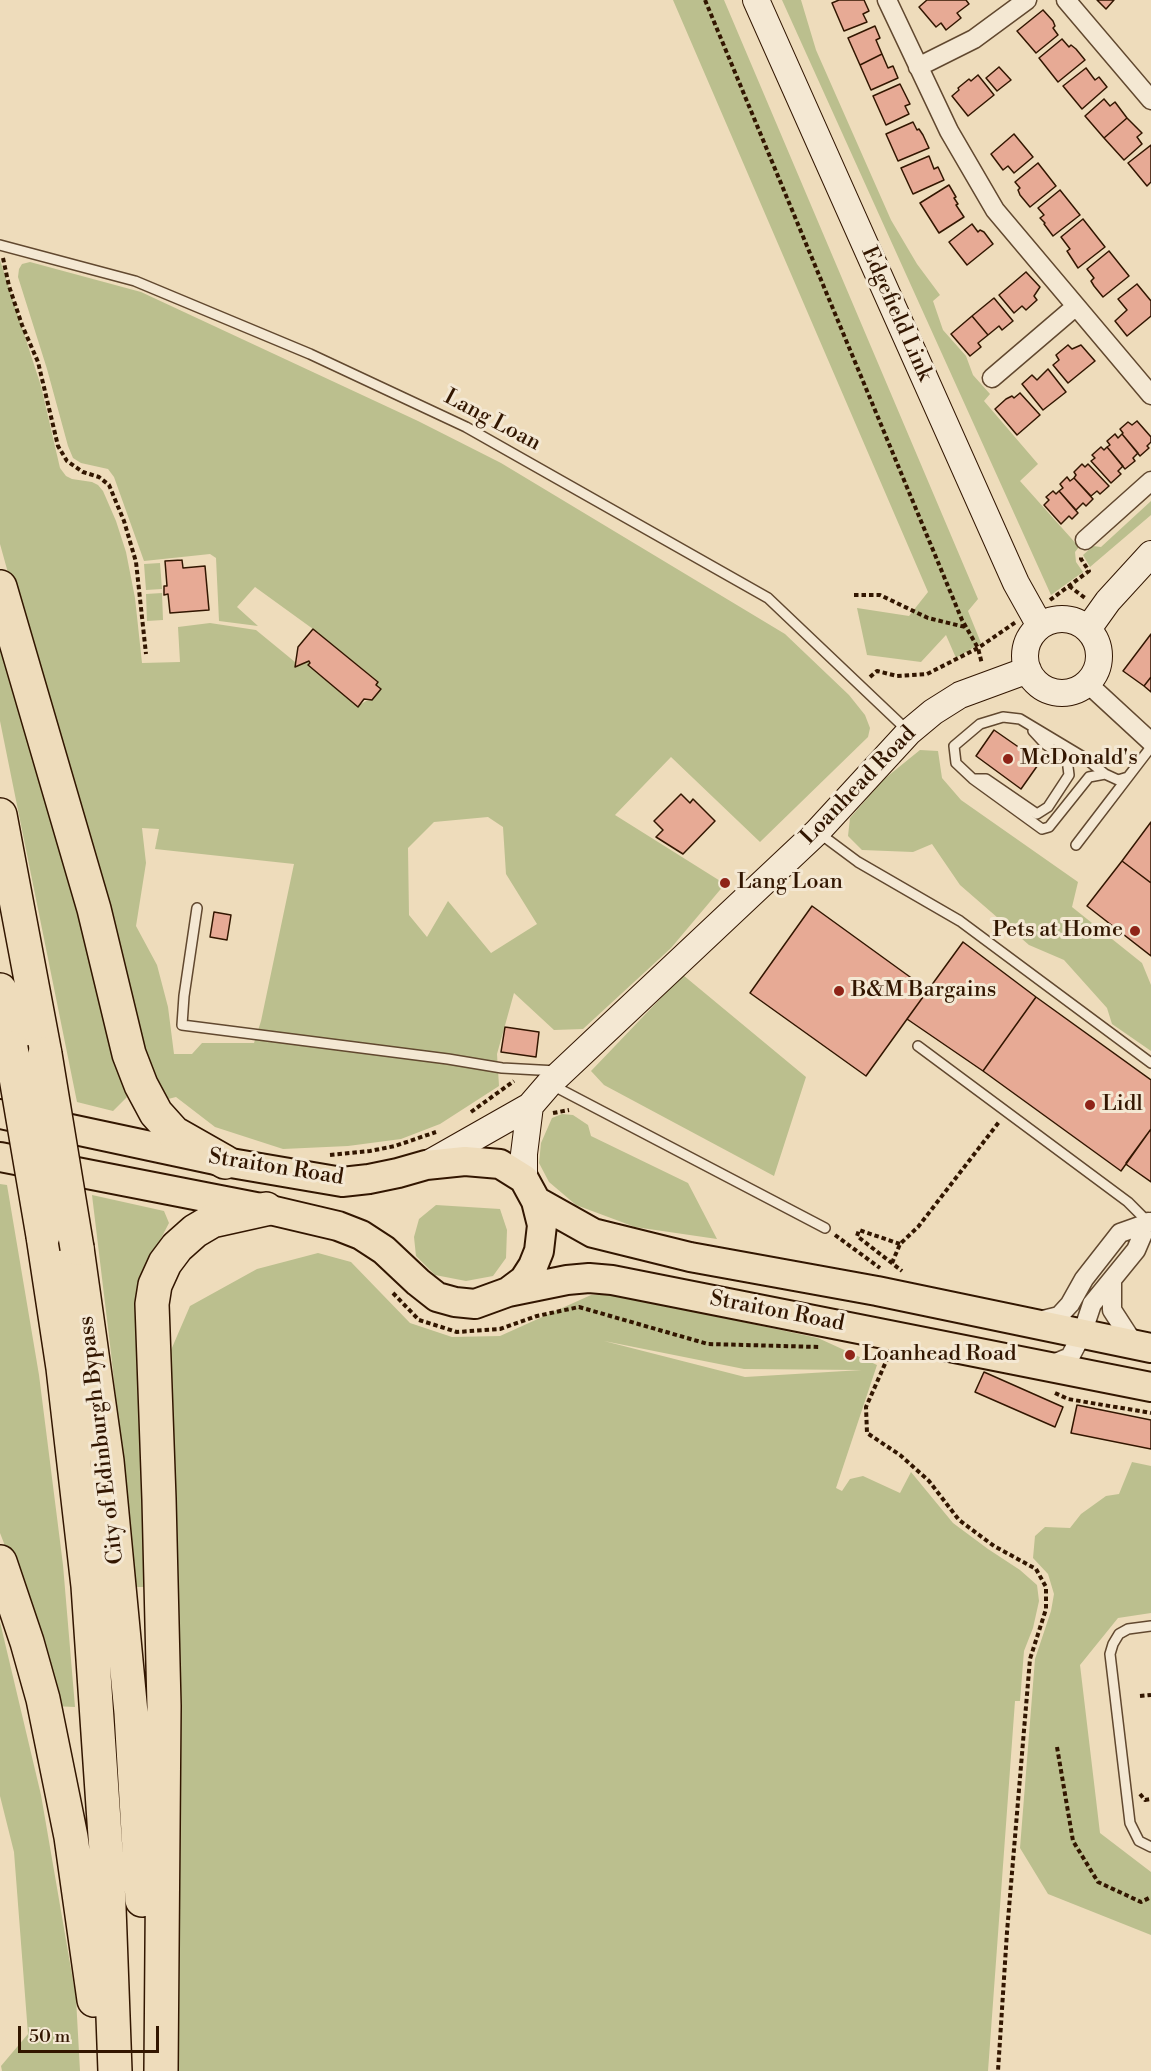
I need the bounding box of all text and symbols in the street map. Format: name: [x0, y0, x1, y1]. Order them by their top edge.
street label: Edgefield Link: [855, 243, 937, 385]
street label: Lang Loan: [439, 384, 545, 458]
street label: Loanhead Road: [796, 721, 922, 851]
place label: McDonald's: [1020, 746, 1138, 772]
marker: McDonald's: [1001, 752, 1015, 766]
place label: Lang Loan: [737, 870, 843, 896]
marker: Lang Loan: [718, 876, 732, 890]
place label: Pets at Home: [992, 918, 1123, 944]
marker: Pets at Home: [1128, 924, 1142, 938]
place label: B&M Bargains: [851, 978, 997, 1004]
marker: B&M Bargains: [832, 984, 846, 998]
place label: Lidl: [1102, 1092, 1143, 1118]
marker: Lidl: [1083, 1098, 1097, 1112]
street label: Straiton Road: [207, 1144, 345, 1192]
street label: Straiton Road: [707, 1286, 847, 1338]
street label: City of Edinburgh Bypass: [74, 1314, 130, 1566]
place label: Loanhead Road: [862, 1342, 1017, 1368]
marker: Loanhead Road: [843, 1348, 857, 1362]
scale bar: [21, 2014, 162, 2052]
text: 50 m: [29, 2025, 70, 2048]

